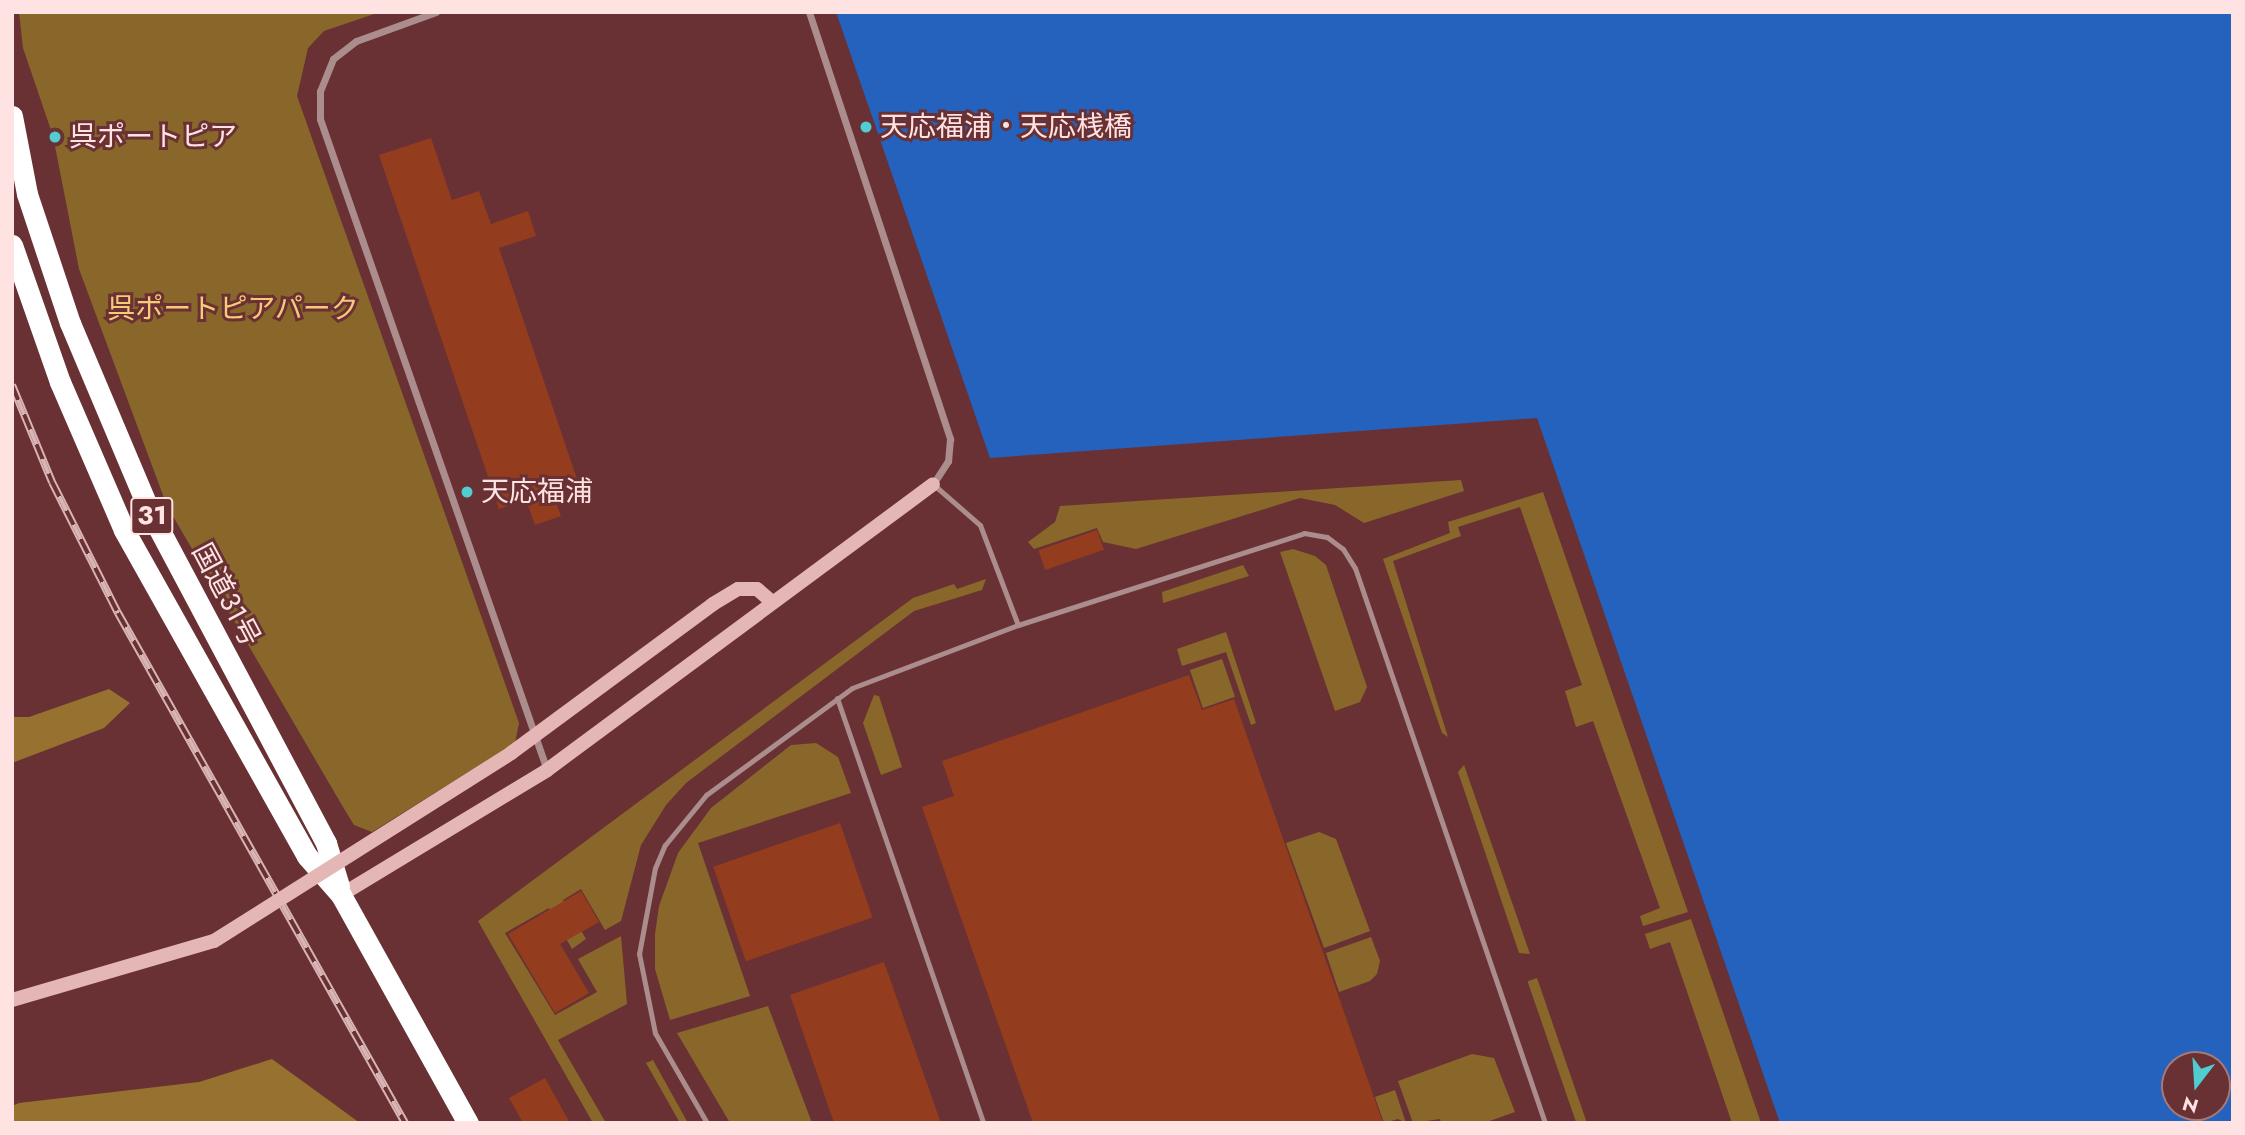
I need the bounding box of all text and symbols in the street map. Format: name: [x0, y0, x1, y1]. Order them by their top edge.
place label: 天応福浦・天応桟橋: [880, 110, 1132, 144]
marker: 天応福浦・天応桟橋: [858, 119, 874, 135]
place label: 呉ポートピア: [69, 120, 237, 154]
marker: 呉ポートピア: [47, 129, 63, 145]
park label: 呉ポートピアパーク: [107, 292, 359, 326]
place label: 天応福浦: [481, 475, 593, 509]
marker: 天応福浦: [459, 484, 475, 500]
road number: 31: [129, 494, 175, 538]
street label: 国道31号: [185, 538, 267, 652]
north arrow: [2161, 1051, 2231, 1121]
text: N: [2179, 1090, 2201, 1120]

